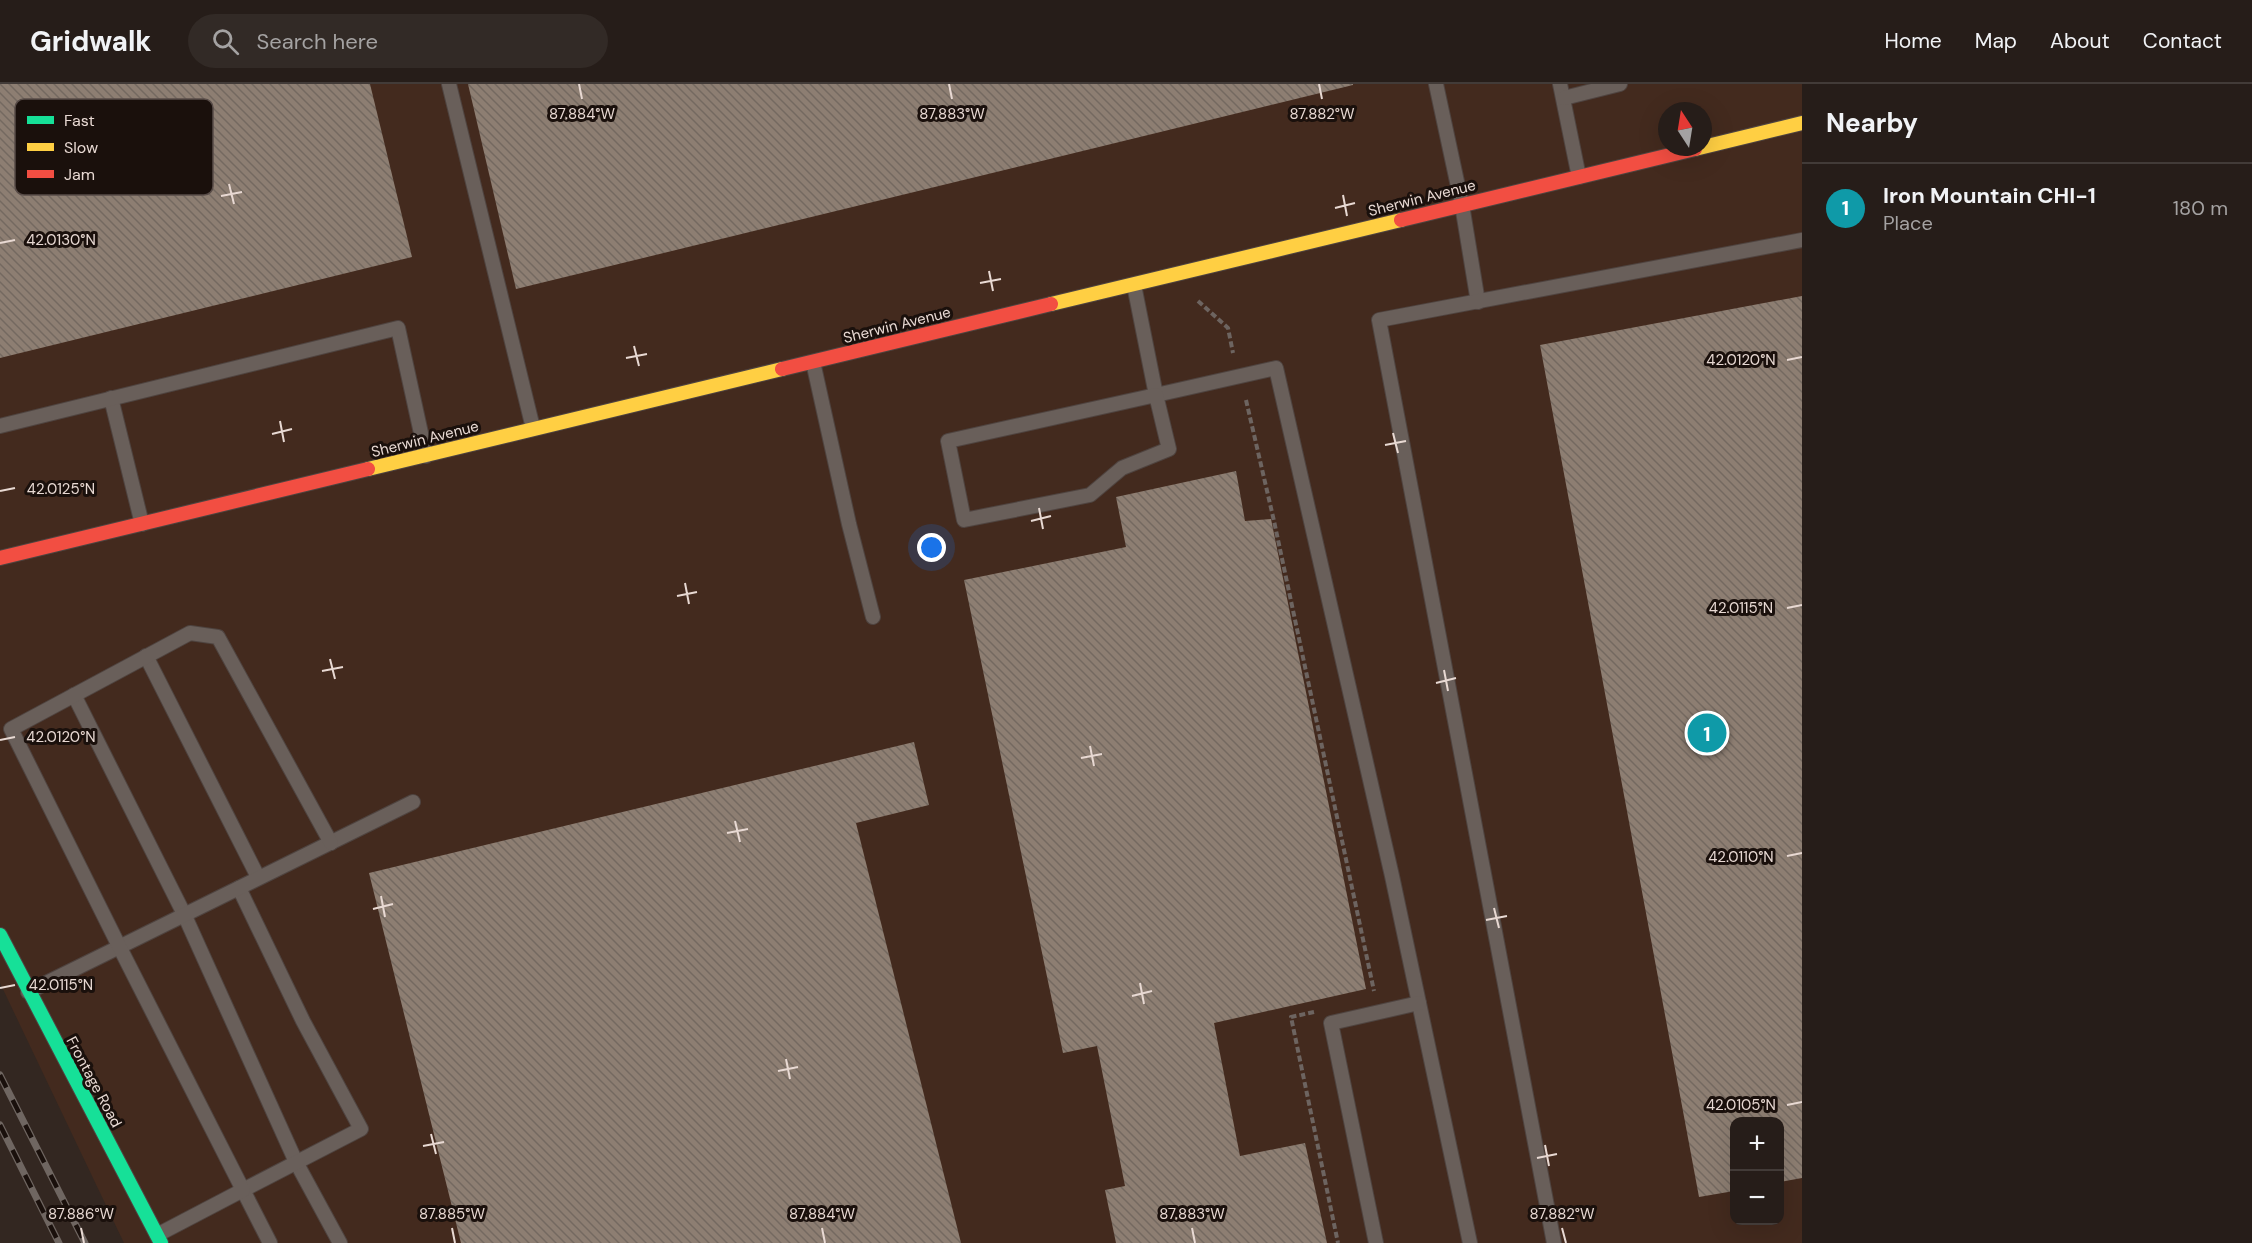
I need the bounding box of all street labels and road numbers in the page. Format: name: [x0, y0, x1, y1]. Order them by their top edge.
street label: Sherwin Avenue: [1366, 175, 1478, 221]
street label: Sherwin Avenue: [841, 302, 953, 348]
street label: Sherwin Avenue: [369, 416, 481, 462]
street label: Frontage Road: [62, 1033, 126, 1131]

